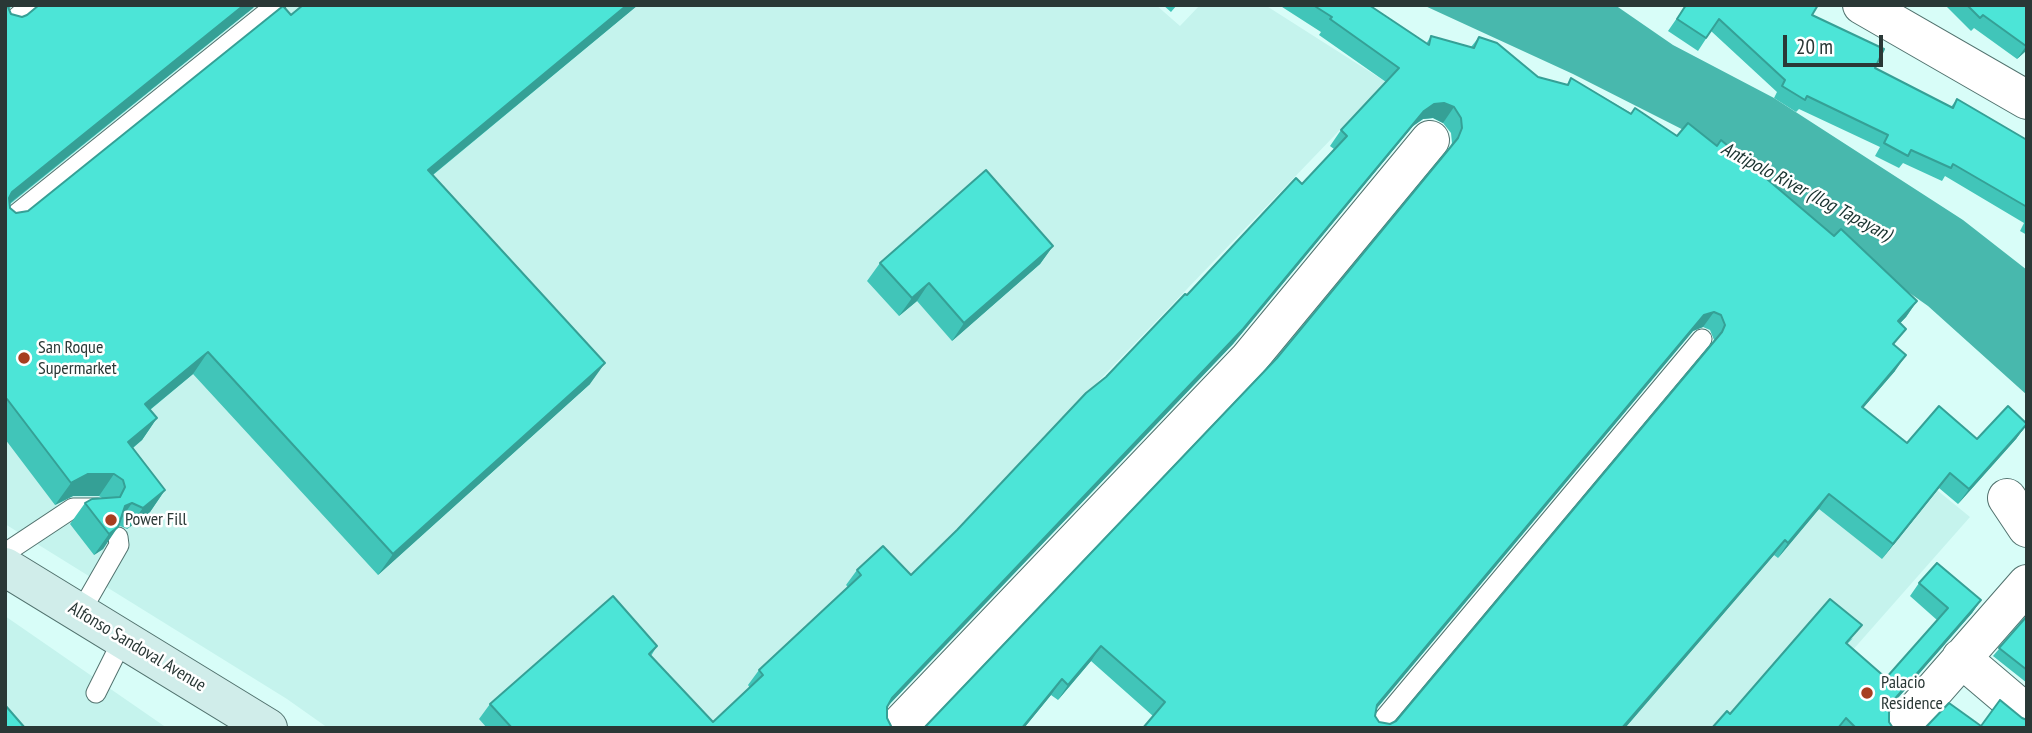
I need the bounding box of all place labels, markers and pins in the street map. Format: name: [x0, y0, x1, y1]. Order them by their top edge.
place label: San Roque Supermarket: [38, 337, 117, 380]
marker: San Roque Supermarket: [16, 350, 32, 366]
place label: Power Fill: [125, 509, 187, 531]
marker: Power Fill: [103, 512, 119, 528]
place label: Palacio Residence: [1881, 672, 1943, 714]
marker: Palacio Residence: [1859, 685, 1875, 701]

